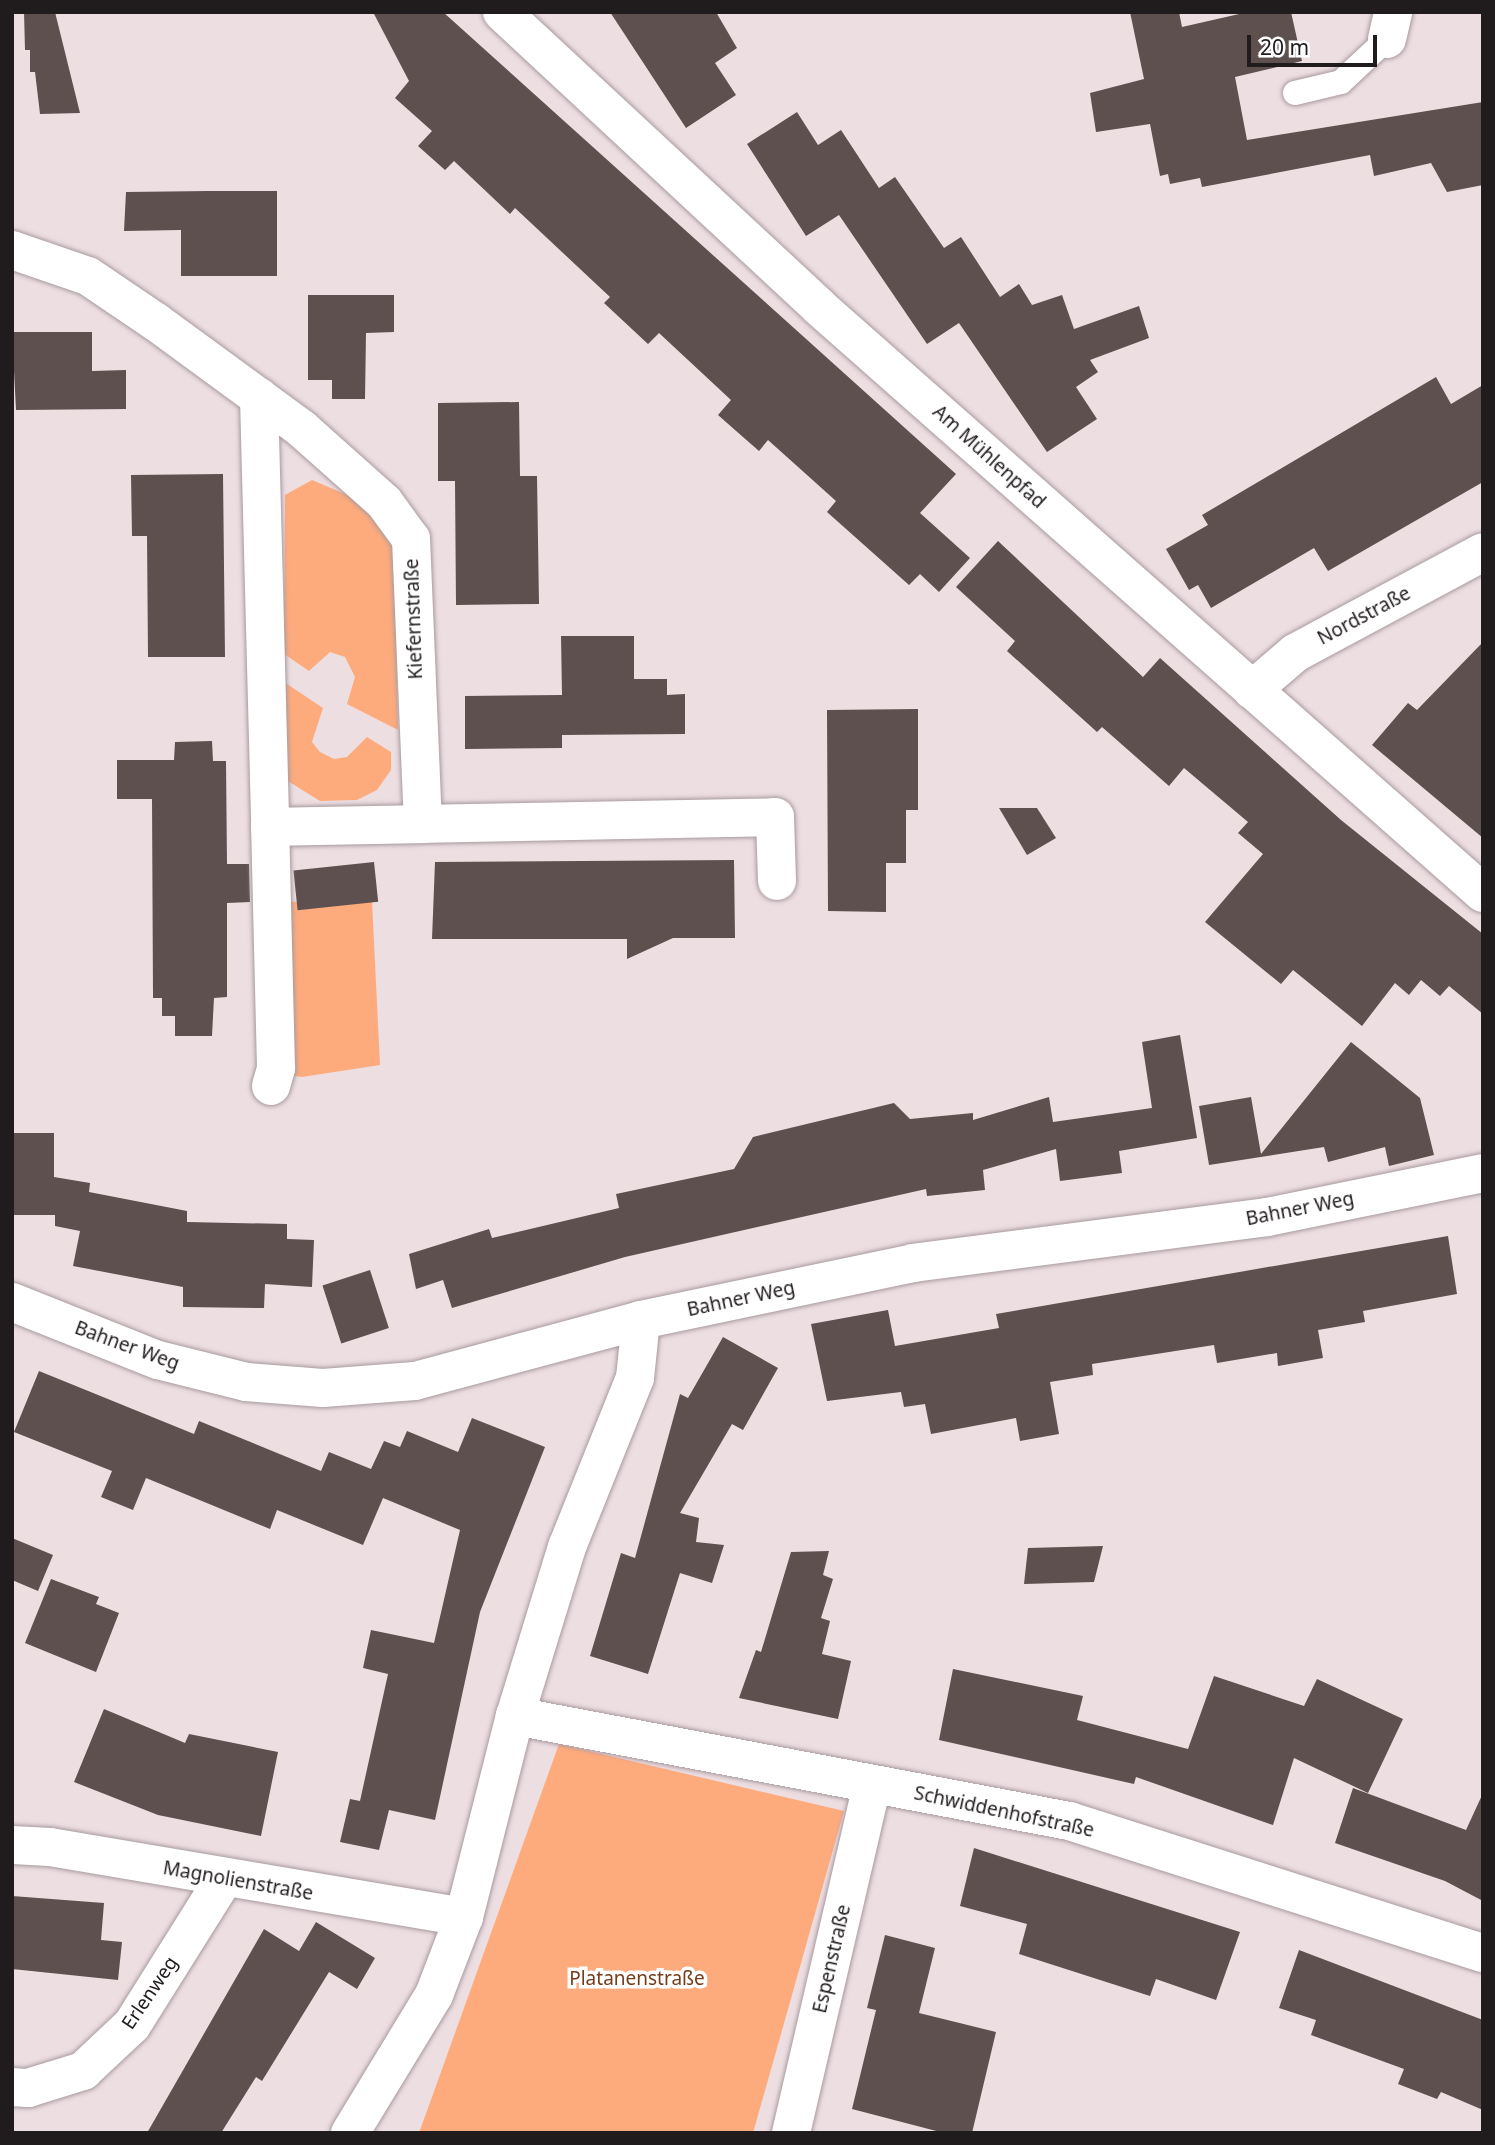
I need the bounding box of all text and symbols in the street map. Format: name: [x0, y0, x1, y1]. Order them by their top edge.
scale bar: [1250, 21, 1380, 65]
text: 20 m: [1260, 33, 1309, 61]
street label: Am Mühlenpfad: [928, 401, 1050, 513]
street label: Kiefernstraße: [400, 558, 428, 680]
street label: Nordstraße: [1314, 582, 1414, 650]
street label: Bahner Weg: [1244, 1187, 1356, 1231]
street label: Bahner Weg: [685, 1276, 797, 1322]
street label: Bahner Weg: [72, 1317, 182, 1375]
street label: Schwiddenhofstraße: [912, 1782, 1096, 1842]
street label: Magnolienstraße: [161, 1857, 315, 1905]
street label: Espenstraße: [808, 1903, 856, 2015]
street label: Erlenweg: [117, 1952, 183, 2034]
park label: Platanenstraße: [569, 1968, 705, 1990]

